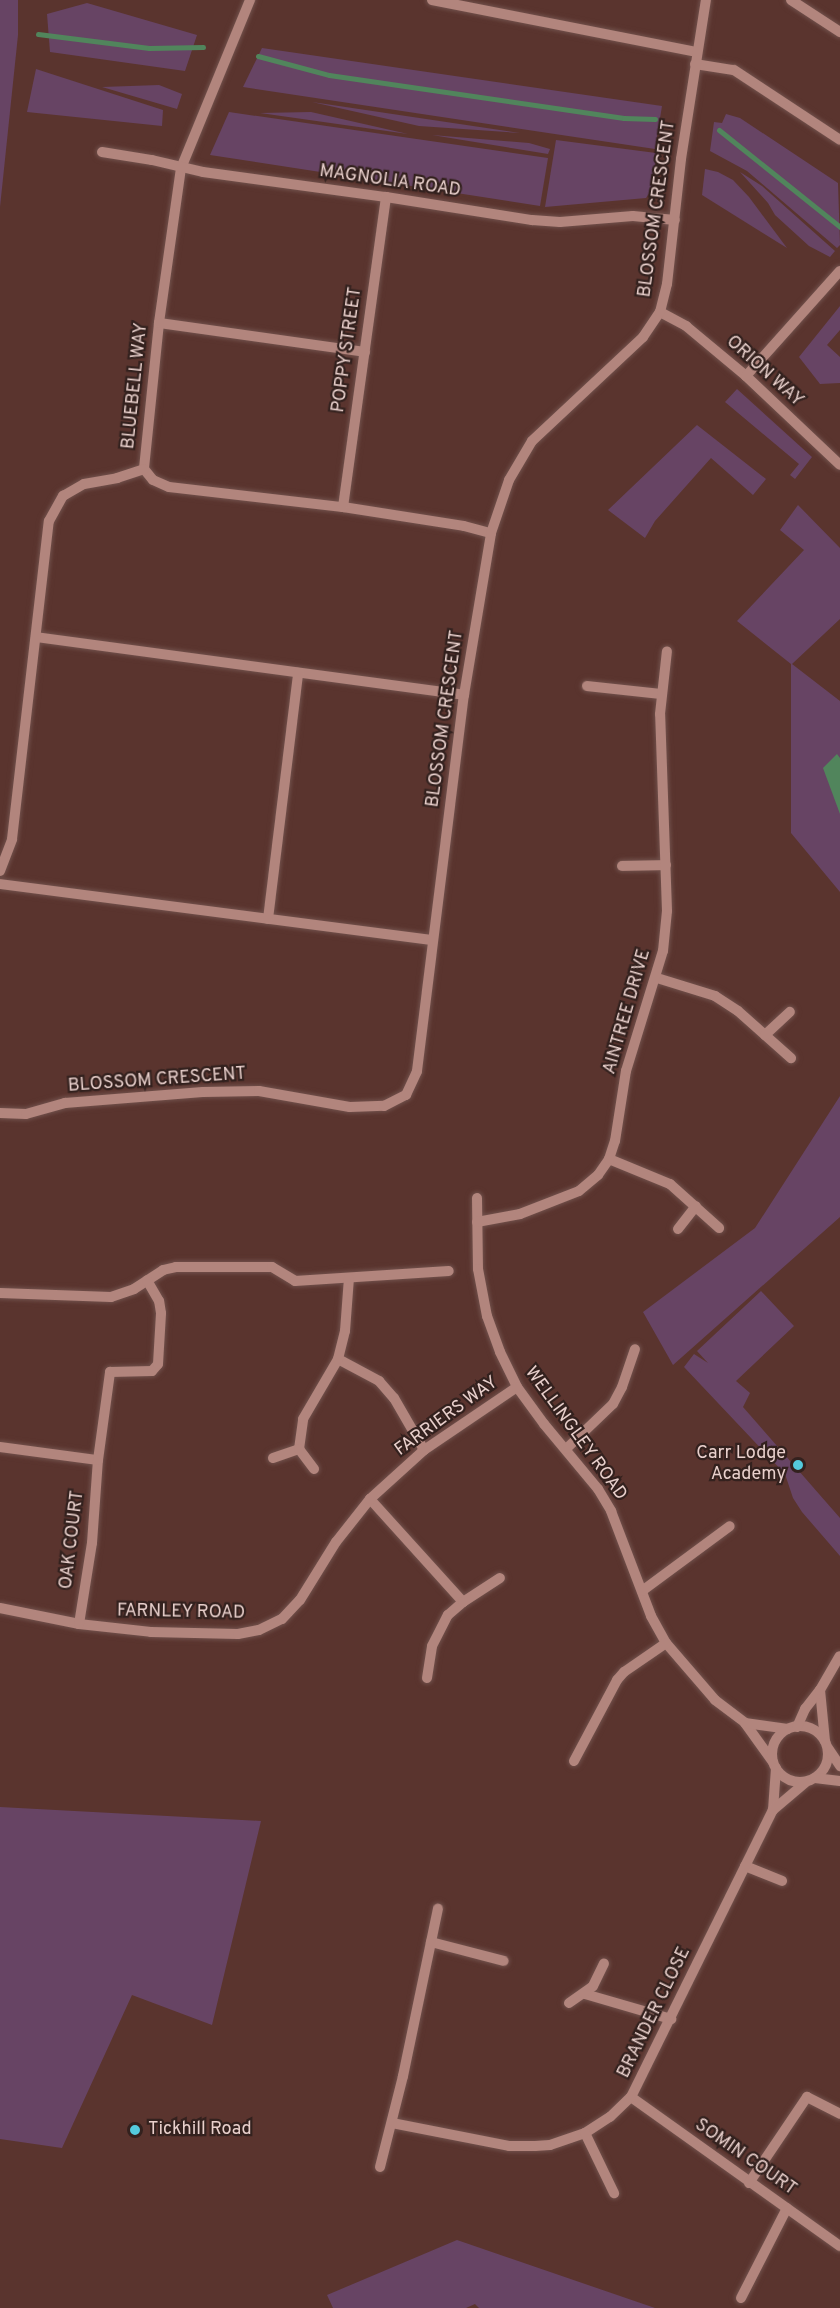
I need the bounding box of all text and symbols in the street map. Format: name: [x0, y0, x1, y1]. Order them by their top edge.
street label: BLOSSOM CRESCENT: [635, 119, 681, 299]
street label: MAGNOLIA ROAD: [318, 161, 462, 203]
street label: POPPY STREET: [328, 286, 368, 414]
street label: BLUEBELL WAY: [119, 321, 153, 451]
street label: ORION WAY: [721, 332, 807, 412]
street label: BLOSSOM CRESCENT: [423, 629, 469, 809]
street label: AINTREE DRIVE: [600, 947, 656, 1077]
street label: BLOSSOM CRESCENT: [67, 1064, 247, 1098]
street label: WELLINGLEY ROAD: [519, 1363, 631, 1505]
street label: FARRIERS WAY: [391, 1372, 503, 1462]
place label: Carr Lodge Academy: [696, 1444, 786, 1486]
marker: Carr Lodge Academy: [791, 1458, 805, 1472]
street label: OAK COURT: [56, 1489, 90, 1591]
street label: FARNLEY ROAD: [116, 1601, 246, 1625]
street label: BRANDER CLOSE: [614, 1944, 696, 2082]
street label: SOMIN COURT: [690, 2115, 800, 2201]
place label: Tickhill Road: [148, 2119, 252, 2141]
marker: Tickhill Road: [126, 2121, 144, 2139]

